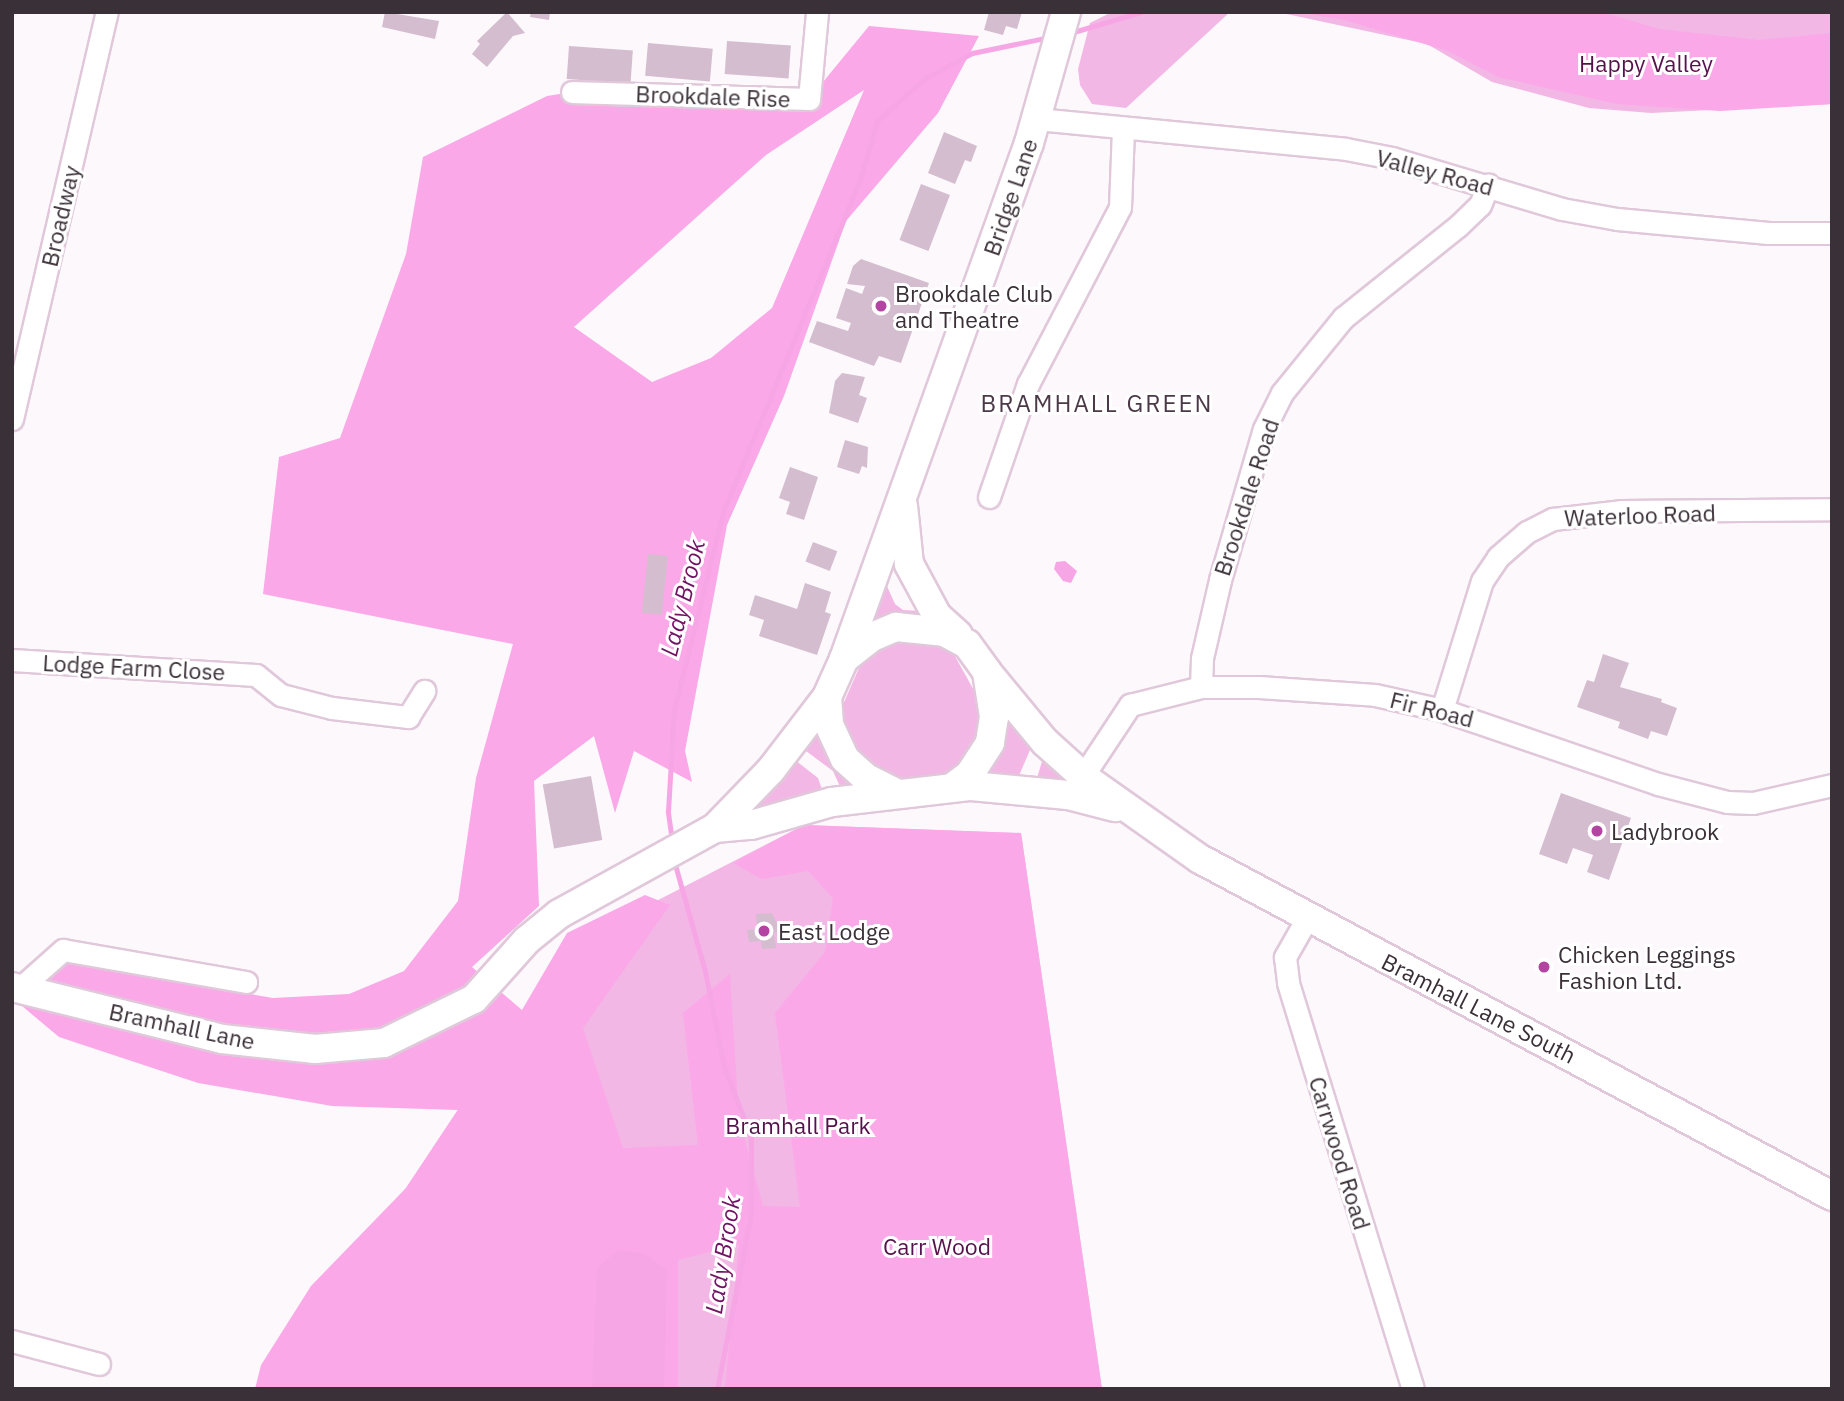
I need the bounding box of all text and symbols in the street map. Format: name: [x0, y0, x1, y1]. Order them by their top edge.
park label: Happy Valley: [1579, 49, 1713, 77]
street label: Brookdale Rise: [635, 80, 791, 112]
street label: Bridge Lane: [977, 135, 1043, 259]
street label: Valley Road: [1373, 143, 1497, 201]
street label: Broadway: [35, 163, 85, 269]
place label: Brookdale Club and Theatre: [895, 279, 1053, 333]
marker: Brookdale Club and Theatre: [873, 298, 889, 314]
district label: BRAMHALL GREEN: [982, 390, 1212, 418]
street label: Brookdale Road: [1208, 415, 1284, 579]
street label: Waterloo Road: [1564, 499, 1716, 531]
water label: Lady Brook: [655, 537, 711, 659]
street label: Lodge Farm Close: [42, 648, 226, 686]
street label: Fir Road: [1387, 685, 1477, 733]
place label: Ladybrook: [1611, 817, 1719, 845]
marker: Ladybrook: [1589, 823, 1605, 839]
place label: East Lodge: [778, 917, 890, 945]
marker: East Lodge: [756, 923, 772, 939]
place label: Chicken Leggings Fashion Ltd.: [1558, 940, 1736, 994]
street label: Bramhall Lane South: [1377, 947, 1581, 1069]
marker: Chicken Leggings Fashion Ltd.: [1536, 959, 1552, 975]
street label: Bramhall Lane: [107, 997, 257, 1055]
street label: Carrwood Road: [1304, 1073, 1376, 1233]
park label: Bramhall Park: [725, 1111, 871, 1139]
water label: Lady Brook: [699, 1194, 747, 1316]
park label: Carr Wood: [883, 1232, 991, 1260]

